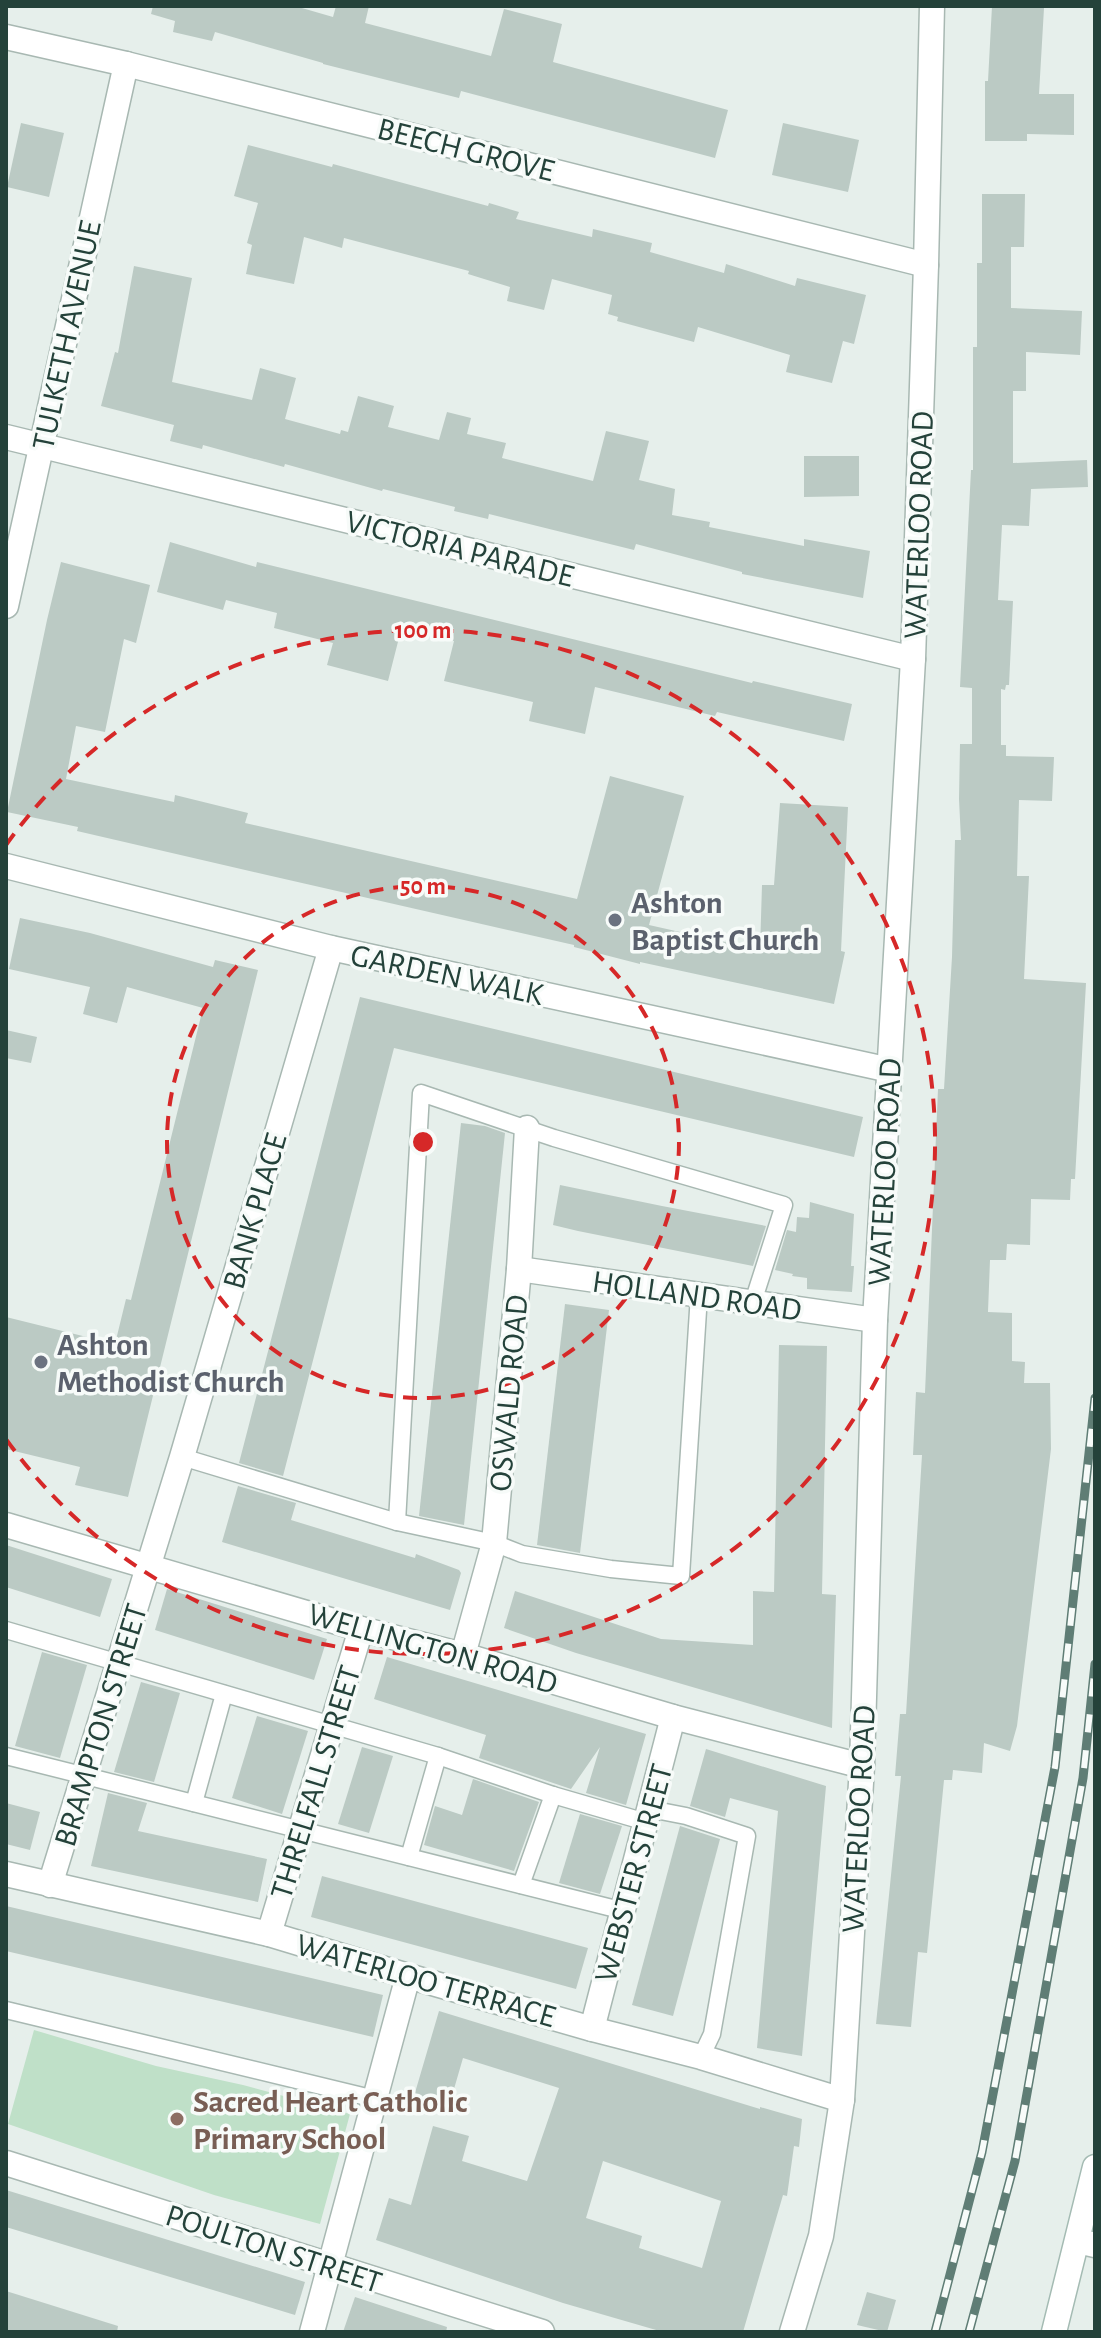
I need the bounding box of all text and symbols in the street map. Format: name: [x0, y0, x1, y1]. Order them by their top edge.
street label: BEECH GROVE: [374, 113, 558, 187]
street label: TULKETH AVENUE: [27, 218, 107, 453]
street label: WATERLOO ROAD: [899, 411, 939, 640]
street label: VICTORIA PARADE: [343, 505, 577, 593]
text: 100 m: [395, 619, 451, 643]
text: 50 m: [400, 875, 446, 899]
place label: Ashton Baptist Church: [631, 887, 819, 956]
marker: Ashton Baptist Church: [606, 911, 624, 929]
street label: GARDEN WALK: [348, 939, 546, 1011]
street label: WATERLOO ROAD: [863, 1057, 907, 1287]
centre of rings: [409, 1128, 437, 1156]
street label: BANK PLACE: [217, 1130, 292, 1293]
street label: HOLLAND ROAD: [590, 1265, 804, 1327]
street label: OSWALD ROAD: [484, 1293, 534, 1493]
place label: Ashton Methodist Church: [57, 1329, 285, 1398]
marker: Ashton Methodist Church: [32, 1353, 50, 1371]
street label: WELLINGTON ROAD: [304, 1598, 561, 1700]
street label: BRAMPTON STREET: [49, 1600, 153, 1850]
street label: THRELFALL STREET: [265, 1662, 367, 1903]
street label: WATERLOO ROAD: [837, 1704, 881, 1934]
street label: WEBSTER STREET: [589, 1760, 679, 1986]
street label: WATERLOO TERRACE: [292, 1929, 559, 2033]
place label: Sacred Heart Catholic Primary School: [193, 2086, 467, 2155]
marker: Sacred Heart Catholic Primary School: [168, 2110, 186, 2128]
street label: POULTON STREET: [162, 2199, 386, 2299]

